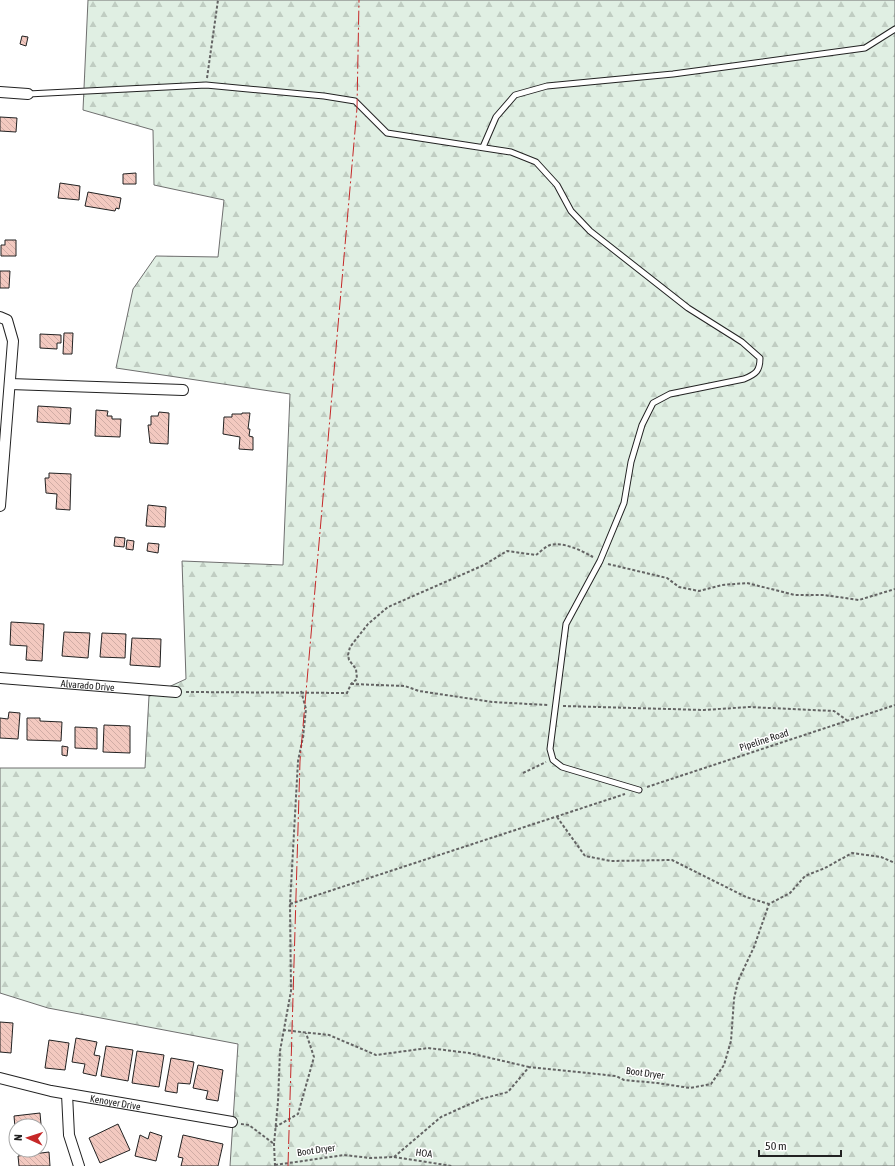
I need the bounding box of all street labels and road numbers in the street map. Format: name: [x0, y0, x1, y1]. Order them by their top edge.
street label: Alvarado Drive: [60, 677, 115, 693]
street label: Pipeline Road: [738, 727, 790, 753]
street label: Boot Dryer: [625, 1065, 666, 1081]
street label: Kenoyer Drive: [89, 1092, 142, 1112]
street label: Boot Dryer: [296, 1142, 337, 1158]
street label: HOA: [415, 1147, 433, 1159]

